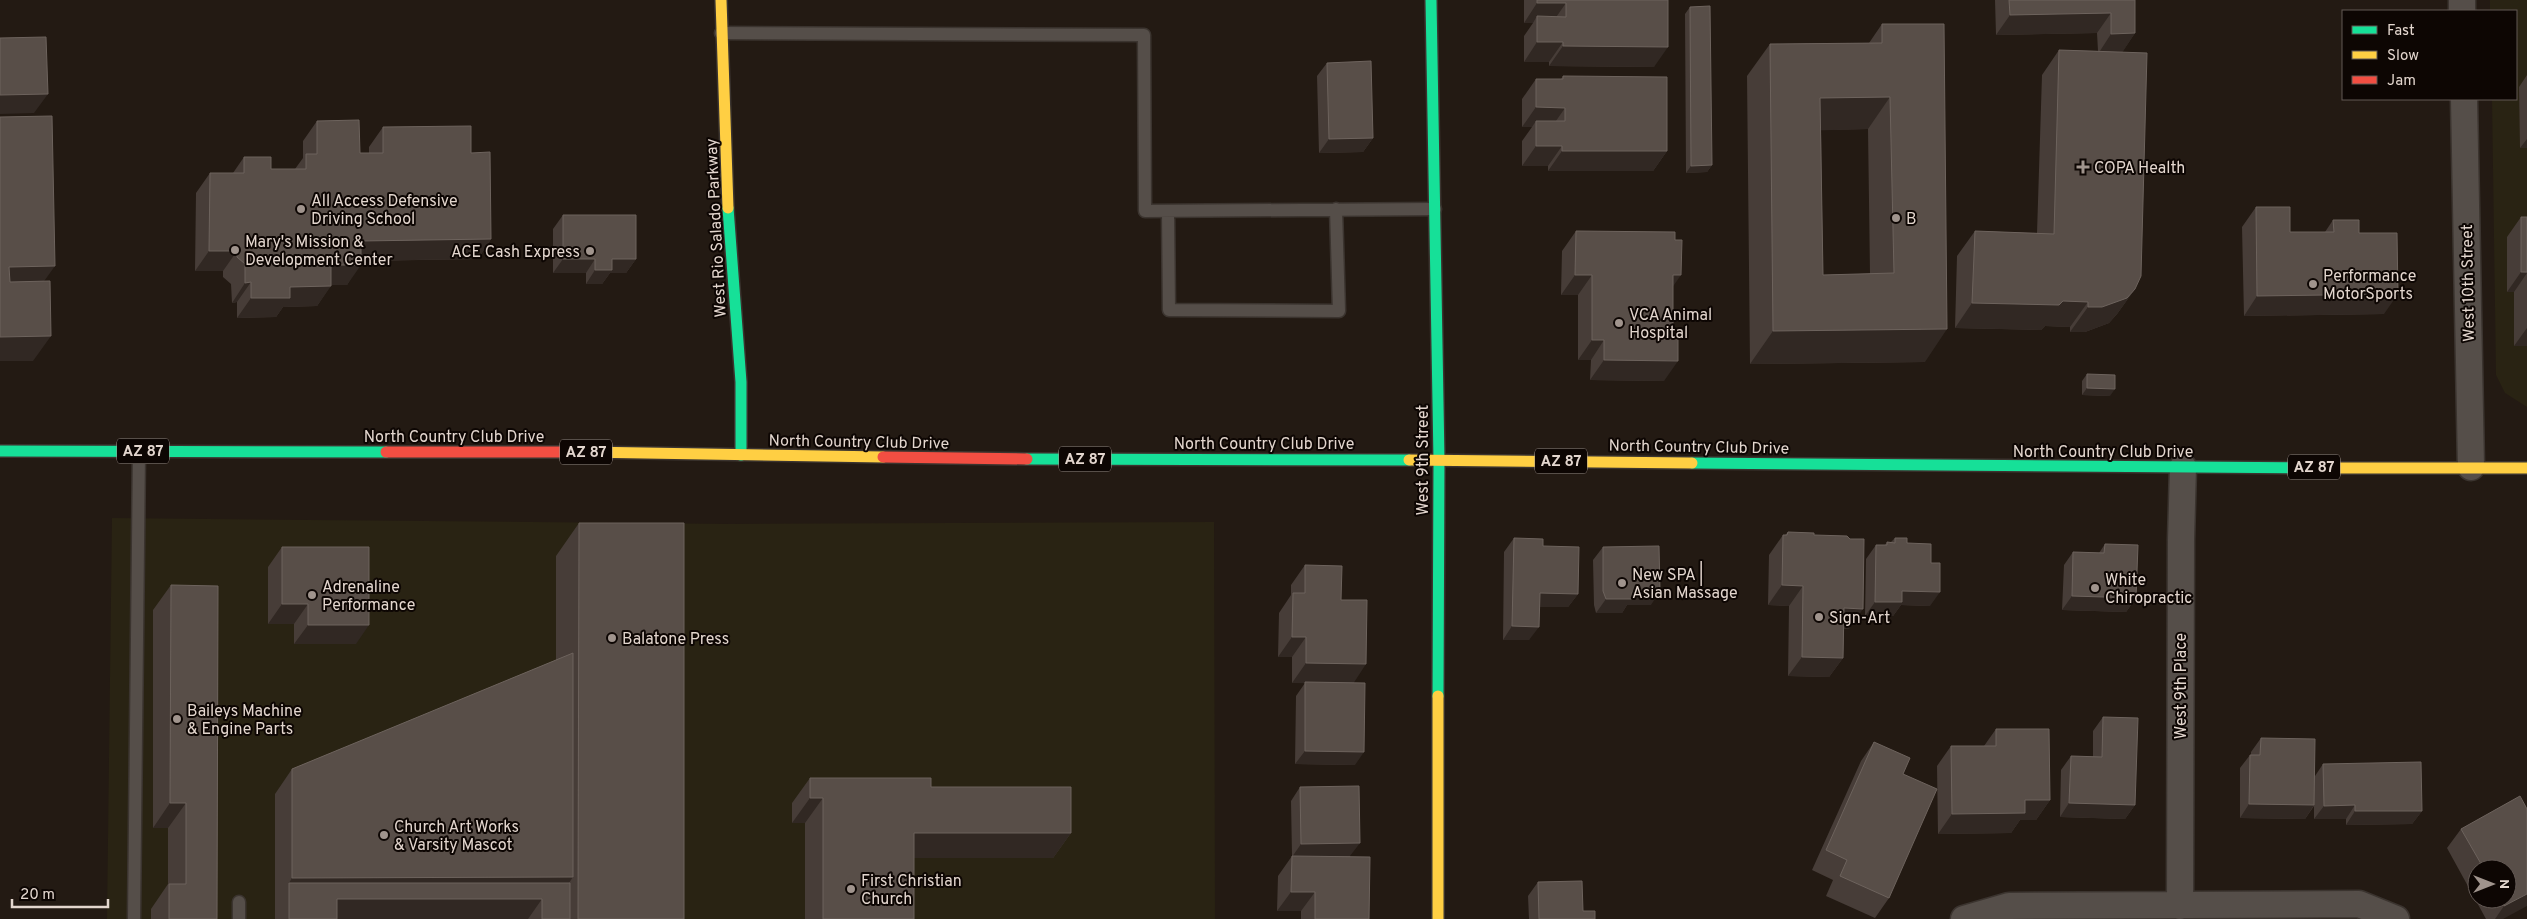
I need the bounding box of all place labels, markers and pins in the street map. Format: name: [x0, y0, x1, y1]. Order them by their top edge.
place label: COPA Health: [2094, 159, 2185, 179]
marker: COPA Health: [2076, 160, 2090, 174]
place label: All Access Defensive Driving School: [311, 192, 458, 230]
marker: All Access Defensive Driving School: [295, 203, 307, 215]
place label: B: [1906, 210, 1917, 230]
marker: B: [1890, 212, 1902, 224]
place label: Mary's Mission & Development Center: [245, 233, 393, 271]
place label: ACE Cash Express: [451, 243, 580, 263]
marker: Mary's Mission & Development Center: [229, 244, 241, 256]
marker: ACE Cash Express: [584, 245, 596, 257]
place label: Performance MotorSports: [2323, 267, 2416, 305]
marker: Performance MotorSports: [2307, 278, 2319, 290]
place label: VCA Animal Hospital: [1629, 306, 1712, 344]
marker: VCA Animal Hospital: [1613, 317, 1625, 329]
place label: New SPA | Asian Massage: [1632, 561, 1738, 604]
place label: White Chiropractic: [2105, 571, 2192, 609]
marker: New SPA | Asian Massage: [1616, 577, 1628, 589]
place label: Adrenaline Performance: [322, 578, 415, 616]
marker: White Chiropractic: [2089, 582, 2101, 594]
marker: Adrenaline Performance: [306, 589, 318, 601]
place label: Sign-Art: [1829, 609, 1890, 629]
marker: Sign-Art: [1813, 611, 1825, 623]
place label: Balatone Press: [622, 630, 729, 650]
marker: Balatone Press: [606, 632, 618, 644]
place label: Baileys Machine & Engine Parts: [187, 702, 302, 740]
marker: Baileys Machine & Engine Parts: [171, 713, 183, 725]
place label: Church Art Works & Varsity Mascot: [394, 818, 519, 856]
marker: Church Art Works & Varsity Mascot: [378, 829, 390, 841]
place label: First Christian Church: [861, 872, 962, 910]
marker: First Christian Church: [845, 883, 857, 895]

